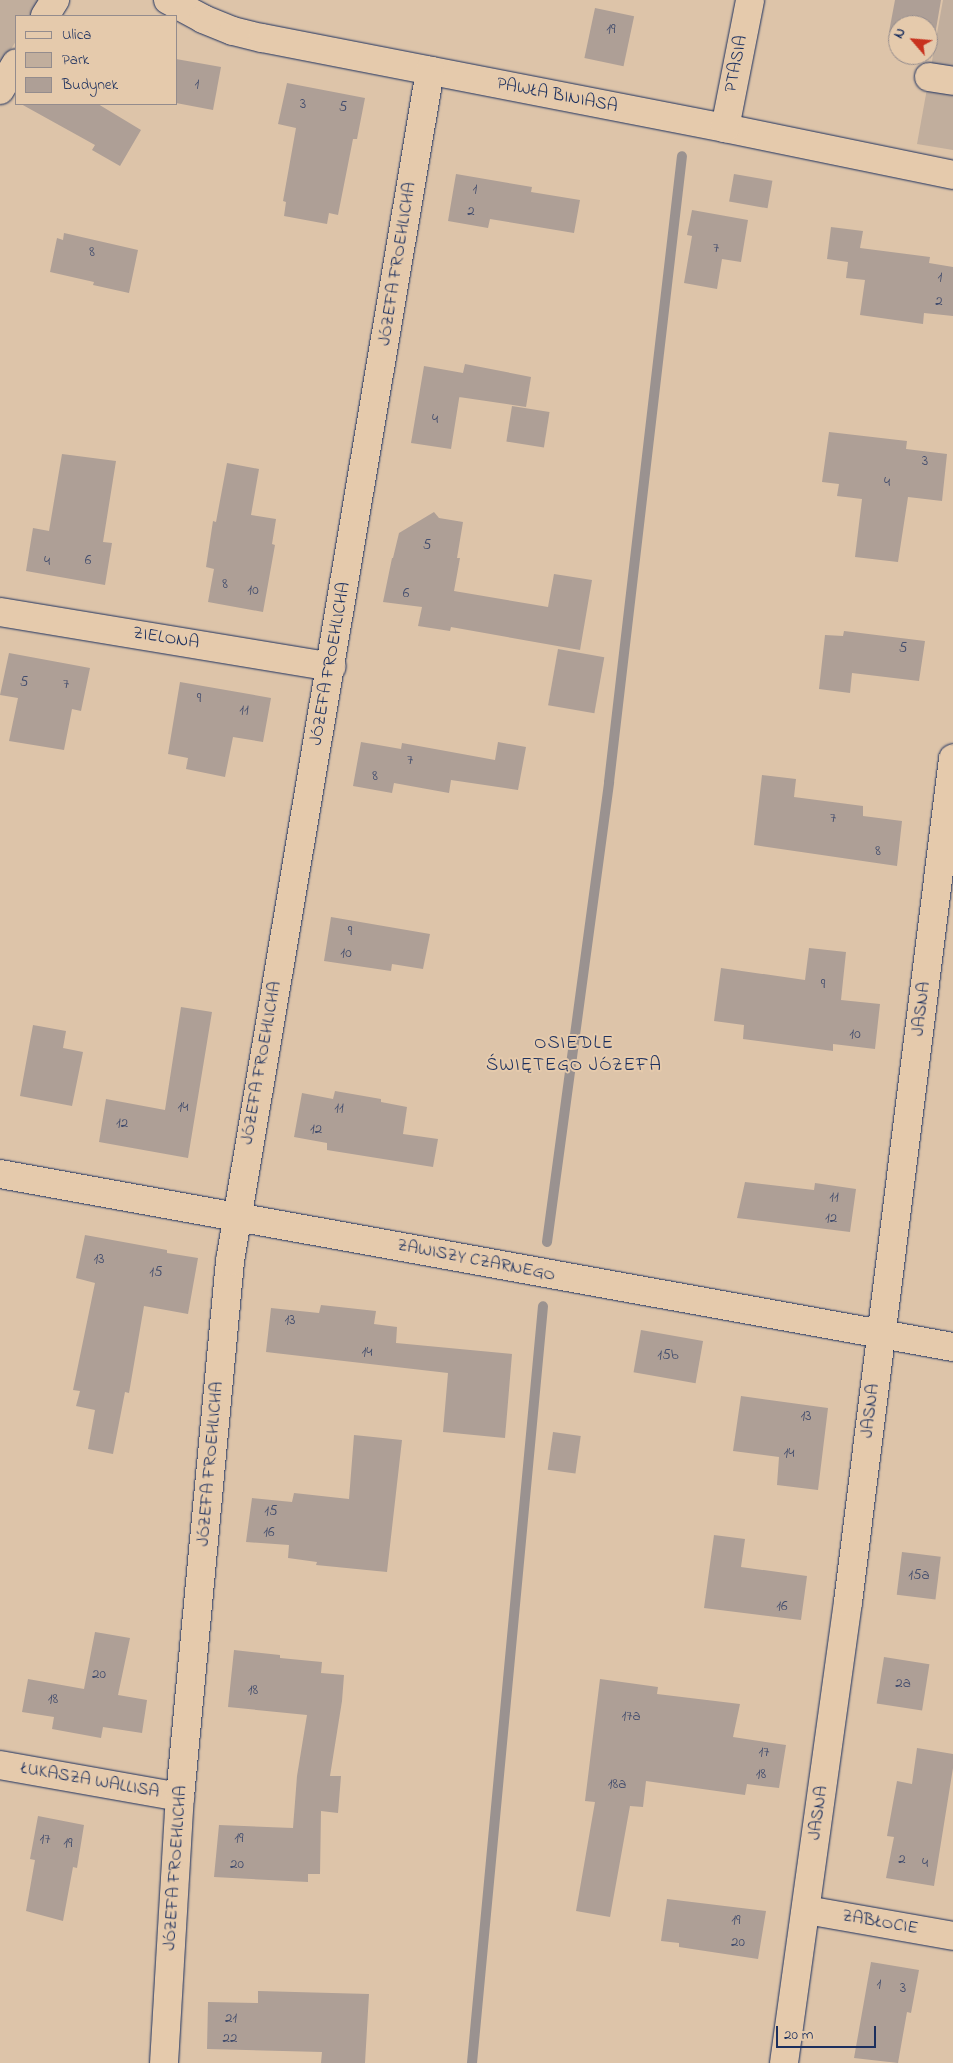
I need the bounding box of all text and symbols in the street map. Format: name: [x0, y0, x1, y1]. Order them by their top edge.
legend: [15, 15, 178, 105]
north arrow: [888, 15, 938, 65]
house number: 19: [606, 21, 616, 39]
text: Ulica: [62, 24, 91, 46]
text: N: [889, 24, 912, 42]
street label: PTASIA: [721, 34, 753, 94]
text: Park: [62, 49, 89, 71]
text: Budynek: [62, 74, 118, 96]
street label: PAWŁA BINIASA: [495, 74, 619, 118]
house number: 1: [195, 76, 199, 94]
house number: 3: [300, 96, 306, 114]
house number: 5: [339, 99, 347, 117]
street label: JÓZEFA FROEHLICHA: [374, 181, 422, 347]
house number: 1: [473, 181, 477, 199]
house number: 2: [467, 203, 475, 221]
house number: 7: [713, 240, 719, 258]
house number: 8: [89, 244, 95, 262]
house number: 1: [938, 269, 942, 287]
house number: 2: [935, 293, 943, 311]
house number: 4: [432, 411, 438, 429]
house number: 3: [922, 453, 928, 471]
house number: 4: [884, 474, 890, 492]
house number: 5: [423, 537, 431, 555]
house number: 6: [85, 552, 91, 570]
house number: 4: [44, 553, 50, 571]
house number: 8: [222, 576, 228, 594]
street label: JÓZEFA FROEHLICHA: [306, 581, 356, 747]
house number: 10: [247, 582, 259, 600]
house number: 6: [403, 585, 409, 603]
street label: ZIELONA: [131, 623, 201, 655]
house number: 5: [899, 640, 907, 658]
house number: 5: [20, 674, 28, 692]
house number: 7: [63, 676, 69, 694]
house number: 9: [197, 690, 201, 708]
house number: 11: [239, 702, 249, 720]
house number: 7: [407, 752, 413, 770]
house number: 8: [372, 768, 378, 786]
house number: 7: [830, 810, 836, 828]
house number: 8: [875, 843, 881, 861]
house number: 9: [348, 923, 352, 941]
house number: 10: [340, 945, 352, 963]
house number: 9: [821, 976, 825, 994]
street label: JÓZEFA FROEHLICHA: [237, 980, 287, 1146]
street label: JASNA: [908, 981, 936, 1037]
house number: 10: [849, 1026, 861, 1044]
district label: OSIEDLE ŚWIĘTEGO JÓZEFA: [484, 1033, 664, 1077]
house number: 14: [178, 1099, 188, 1117]
house number: 11: [334, 1100, 344, 1118]
house number: 12: [116, 1115, 128, 1133]
house number: 12: [310, 1121, 322, 1139]
house number: 11: [829, 1189, 839, 1207]
house number: 12: [825, 1210, 837, 1228]
street label: ZAWISZY CZARNEGO: [395, 1235, 557, 1287]
house number: 13: [94, 1251, 104, 1269]
house number: 15: [149, 1264, 163, 1282]
house number: 13: [285, 1312, 295, 1330]
house number: 14: [362, 1344, 372, 1362]
house number: 15b: [657, 1347, 679, 1365]
street label: JÓZEFA FROEHLICHA: [193, 1381, 229, 1547]
street label: JASNA: [857, 1383, 885, 1439]
house number: 13: [801, 1408, 811, 1426]
house number: 14: [784, 1445, 794, 1463]
house number: 15: [264, 1503, 278, 1521]
house number: 16: [263, 1524, 275, 1542]
house number: 15a: [908, 1567, 930, 1585]
house number: 16: [776, 1598, 788, 1616]
house number: 20: [92, 1666, 106, 1684]
house number: 2a: [895, 1675, 911, 1693]
house number: 18: [248, 1682, 258, 1700]
house number: 18: [48, 1691, 58, 1709]
house number: 17a: [621, 1708, 641, 1726]
house number: 17: [759, 1744, 769, 1762]
street label: ŁUKASZA WALLISA: [19, 1758, 161, 1804]
house number: 18: [756, 1766, 766, 1784]
house number: 18a: [608, 1776, 626, 1794]
street label: JASNA: [805, 1784, 833, 1842]
street label: JÓZEFA FROEHLICHA: [159, 1785, 193, 1951]
house number: 19: [234, 1830, 244, 1848]
house number: 17: [40, 1831, 50, 1849]
house number: 19: [63, 1835, 73, 1853]
house number: 2: [898, 1851, 906, 1869]
house number: 4: [922, 1855, 928, 1873]
house number: 20: [230, 1856, 244, 1874]
street label: ZABŁOCIE: [840, 1906, 920, 1940]
house number: 19: [731, 1912, 741, 1930]
house number: 20: [731, 1934, 745, 1952]
house number: 1: [877, 1976, 881, 1994]
house number: 3: [900, 1980, 906, 1998]
house number: 21: [225, 2010, 237, 2028]
scale bar: [778, 2016, 878, 2048]
text: 20 m: [784, 2024, 813, 2046]
house number: 22: [223, 2030, 237, 2048]

